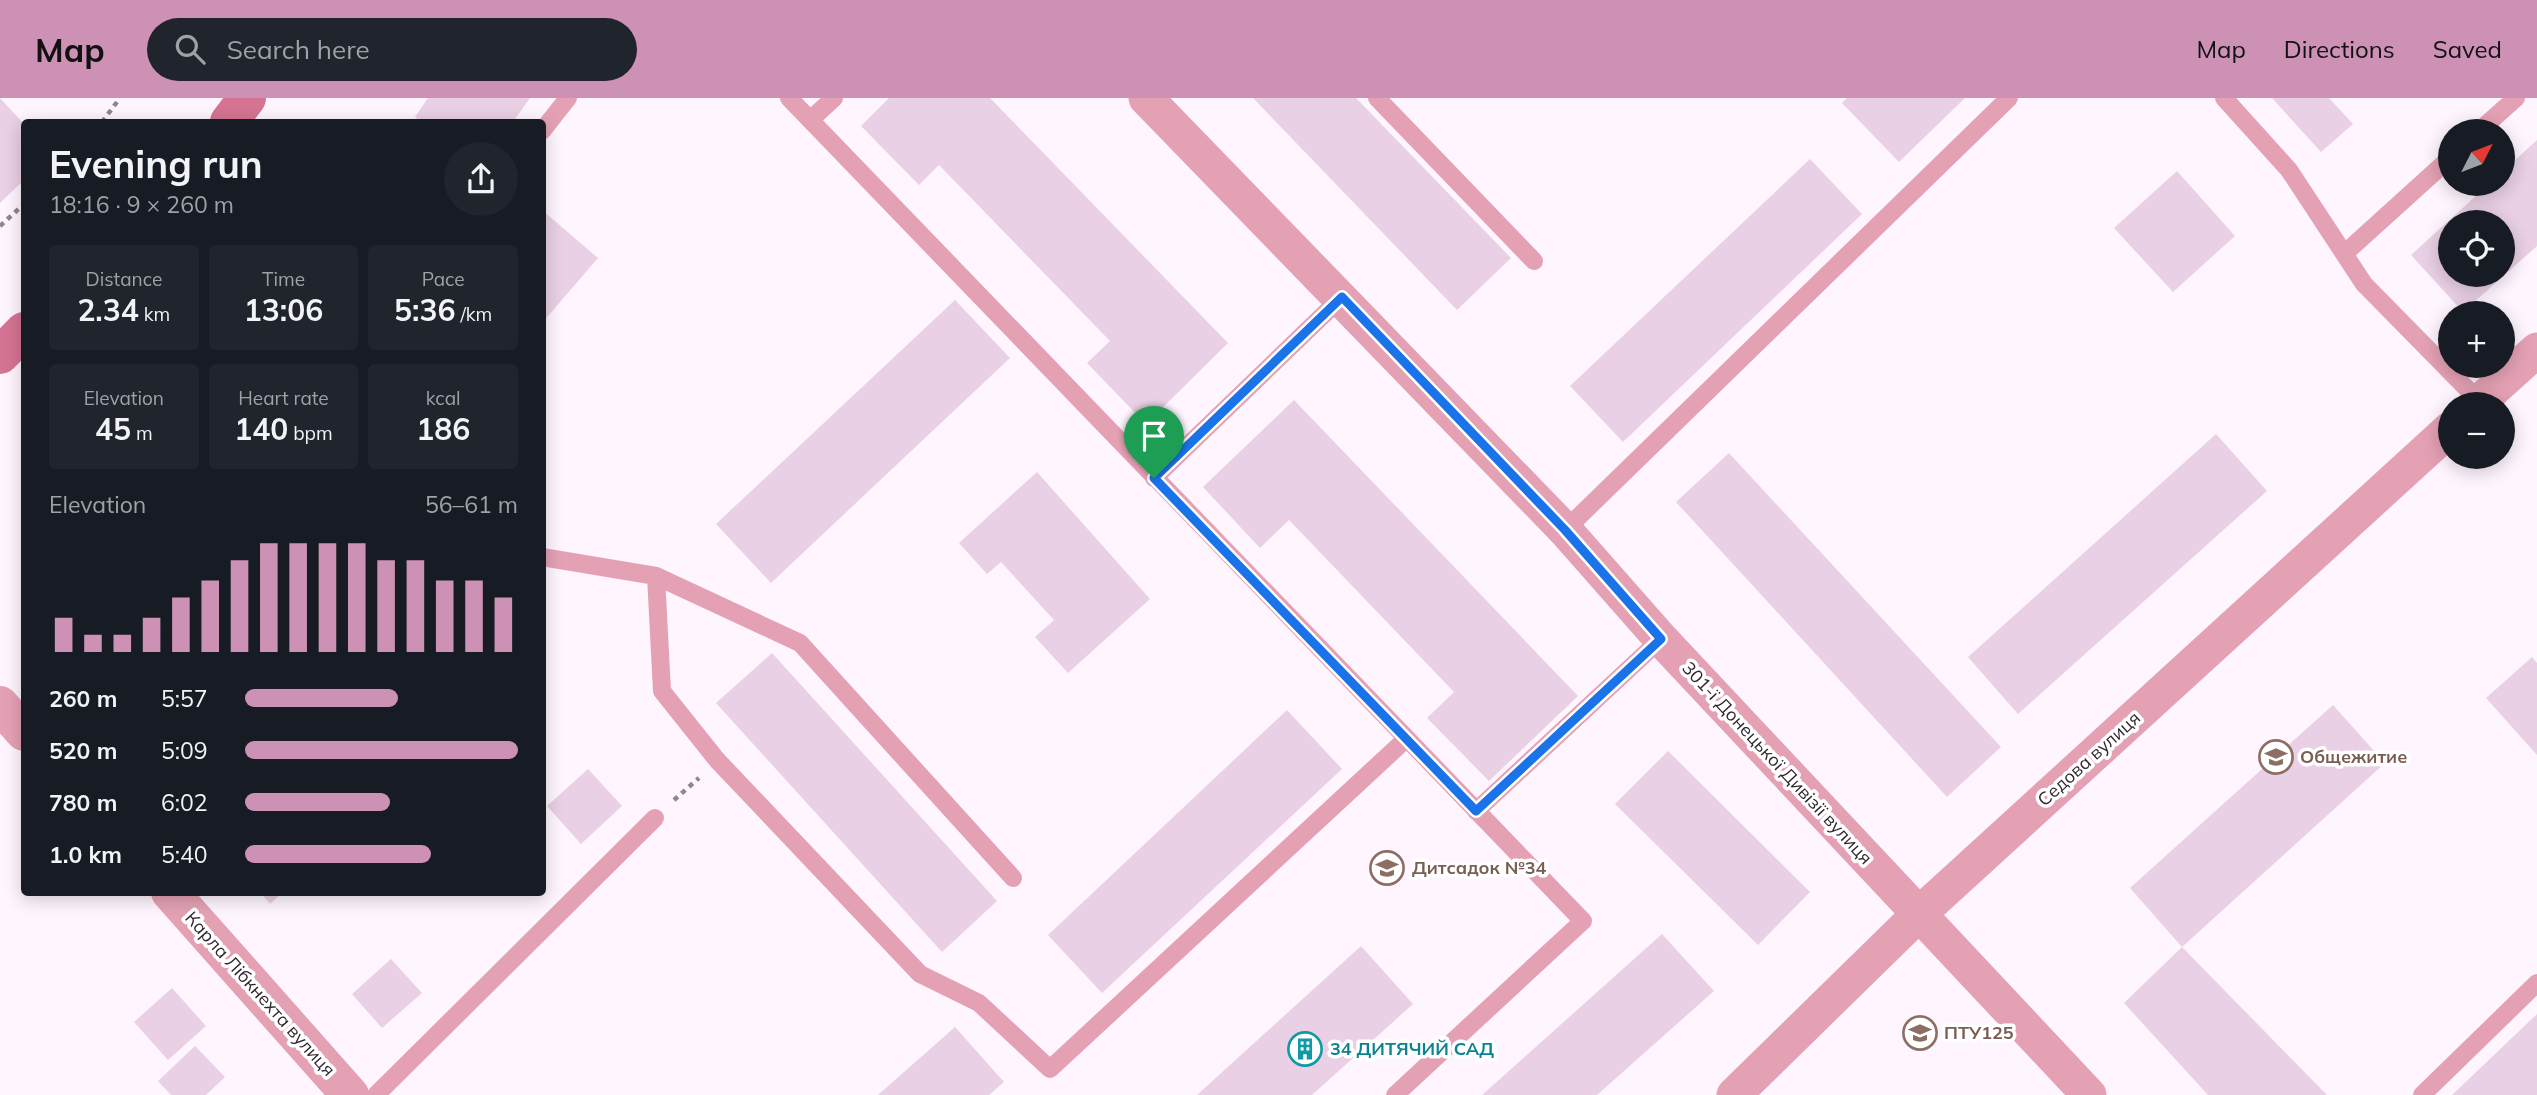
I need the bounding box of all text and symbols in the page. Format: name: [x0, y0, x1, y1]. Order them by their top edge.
search box: [147, 18, 637, 81]
text: Map: [35, 29, 105, 70]
icon: search: [171, 30, 209, 68]
text: Search here: [227, 33, 370, 66]
text: Map: [2196, 34, 2246, 64]
text: Directions: [2284, 34, 2395, 64]
text: Saved: [2433, 34, 2502, 64]
north arrow: [2438, 119, 2515, 196]
map controls: [2438, 119, 2515, 469]
text: Evening run: [49, 140, 263, 188]
button: share: [444, 142, 518, 216]
text: 18:16 · 9 × 260 m: [49, 190, 234, 219]
button: locate: [2438, 210, 2515, 287]
text: Distance: [85, 267, 162, 291]
text: Time: [262, 267, 305, 291]
text: Pace: [422, 267, 465, 291]
text: 2.34: [77, 291, 139, 329]
text: 13:06: [244, 291, 323, 329]
text: 5:36: [394, 291, 455, 329]
button: +: [2438, 301, 2515, 378]
text: km: [139, 302, 170, 326]
text: /km: [455, 302, 492, 326]
text: Elevation: [84, 386, 164, 410]
text: Heart rate: [238, 386, 329, 410]
text: kcal: [426, 386, 461, 410]
button: −: [2438, 392, 2515, 469]
pin: [1124, 406, 1184, 478]
text: 45: [95, 410, 131, 448]
text: 140: [234, 410, 288, 448]
text: 186: [416, 410, 470, 448]
icon: arrive: [1135, 417, 1173, 455]
text: m: [131, 421, 153, 445]
text: bpm: [288, 421, 333, 445]
text: Elevation: [49, 490, 146, 519]
text: 56–61 m: [425, 490, 518, 519]
street label: 301-ї Донецької Дивізії вулиця: [1677, 656, 1877, 869]
text: 260 m: [49, 684, 117, 713]
text: 5:57: [161, 684, 208, 713]
street label: Седова вулиця: [2032, 706, 2145, 811]
text: 520 m: [49, 736, 117, 765]
text: 5:09: [161, 736, 208, 765]
school or university icon: Общежитие: [2257, 738, 2295, 776]
place label: Общежитие: [2300, 745, 2407, 768]
text: 780 m: [49, 788, 117, 817]
text: 6:02: [161, 788, 208, 817]
text: 1.0 km: [49, 840, 122, 869]
text: 5:40: [161, 840, 208, 869]
school or university icon: Дитсадок №34: [1368, 849, 1406, 887]
place label: Дитсадок №34: [1412, 856, 1547, 879]
street label: Карла Лібкнехта вулиця: [180, 907, 340, 1081]
school or university icon: ПТУ125: [1901, 1014, 1939, 1052]
place label: ПТУ125: [1944, 1021, 2014, 1044]
building icon: 34 ДИТЯЧИЙ САД: [1286, 1030, 1324, 1068]
place label: 34 ДИТЯЧИЙ САД: [1330, 1037, 1494, 1060]

